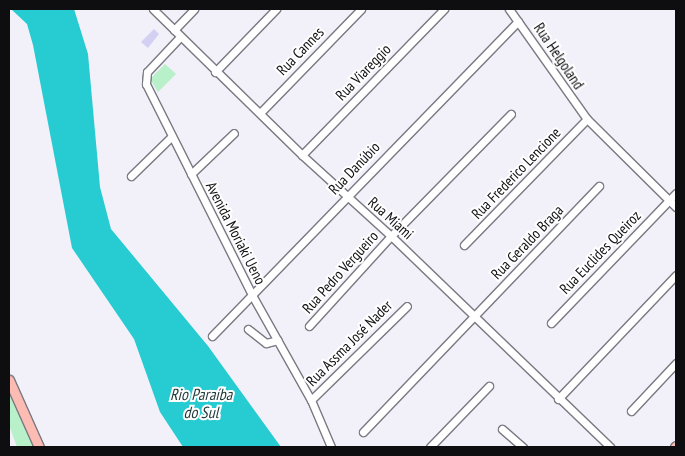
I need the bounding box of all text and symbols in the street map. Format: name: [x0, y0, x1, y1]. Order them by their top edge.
street label: Rua Helgoland: [530, 19, 588, 93]
street label: Rua Cannes: [273, 23, 327, 79]
street label: Rua Viareggio: [332, 40, 394, 104]
street label: Rua Frederico Lencione: [468, 123, 564, 223]
street label: Rua Danúbio: [325, 138, 383, 198]
street label: Avenida Moriaki Ueno: [202, 179, 270, 287]
street label: Rua Miami: [365, 193, 417, 243]
street label: Rua Geraldo Braga: [487, 201, 567, 283]
street label: Rua Euclides Queiroz: [556, 207, 644, 297]
street label: Rua Pedro Vergueiro: [298, 227, 382, 317]
street label: Rua Assma José Nader: [302, 296, 396, 390]
water label: Rio Paraíba do Sul: [170, 384, 232, 422]

